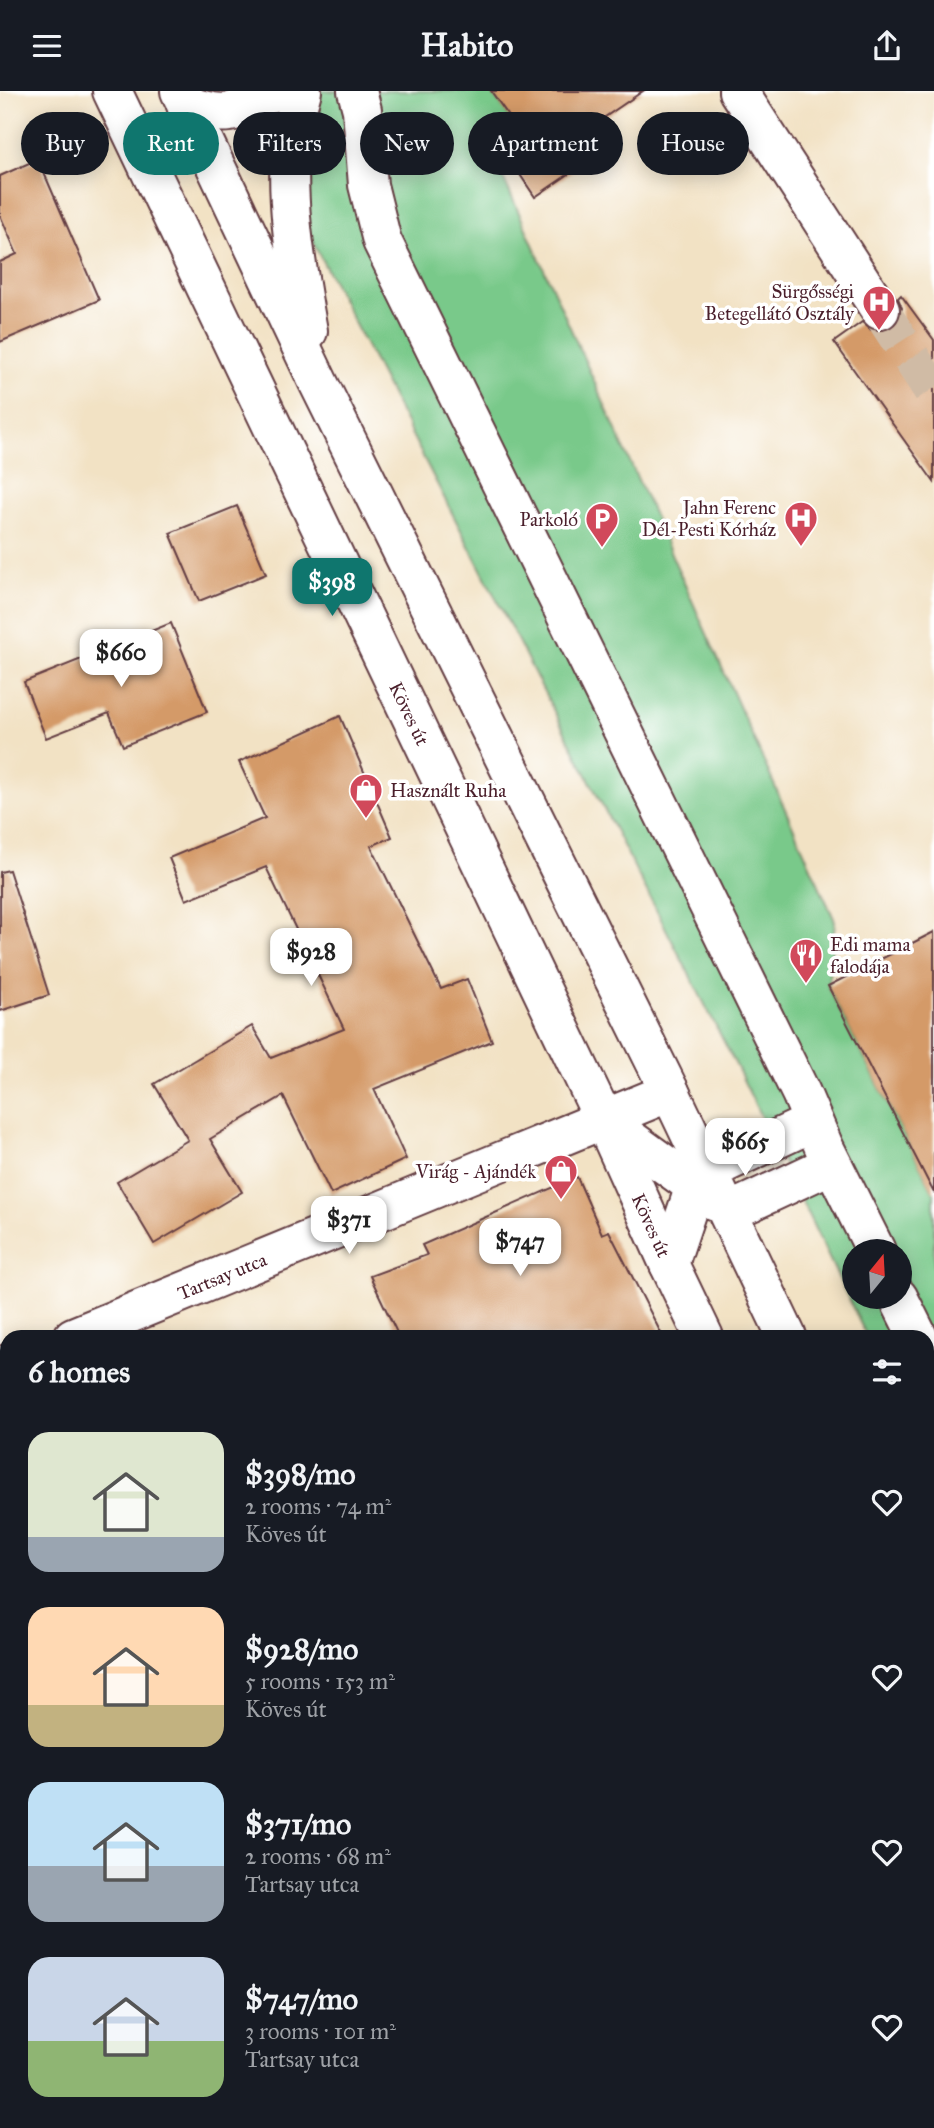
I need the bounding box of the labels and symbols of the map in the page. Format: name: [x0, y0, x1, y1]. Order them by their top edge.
place label: Sürgősségi Betegellátó Osztály: [705, 280, 855, 326]
hospital icon: Sürgősségi Betegellátó Osztály: [860, 283, 898, 332]
place label: Jahn Ferenc Dél-Pesti Kórház: [642, 496, 776, 541]
hospital icon: Jahn Ferenc Dél-Pesti Kórház: [782, 499, 820, 548]
parking icon: Parkoló: [583, 500, 621, 549]
place label: Parkoló: [519, 508, 578, 531]
pin: $398: [291, 559, 373, 618]
pin: $660: [80, 629, 162, 689]
street label: Köves út: [384, 678, 434, 749]
shop icon: Használt Ruha: [347, 771, 385, 820]
place label: Használt Ruha: [390, 779, 507, 802]
pin: $928: [270, 929, 352, 988]
place label: Edi mama falodája: [830, 933, 911, 978]
restaurant icon: Edi mama falodája: [787, 936, 825, 985]
pin: $665: [704, 1119, 786, 1178]
shop icon: Virág - Ajándék: [542, 1152, 580, 1201]
place label: Virág - Ajándék: [415, 1160, 536, 1184]
street label: Köves út: [627, 1190, 676, 1261]
pin: $371: [308, 1197, 390, 1256]
pin: $747: [479, 1219, 561, 1278]
north arrow: [842, 1239, 912, 1309]
street label: Tartsay utca: [174, 1247, 271, 1305]

